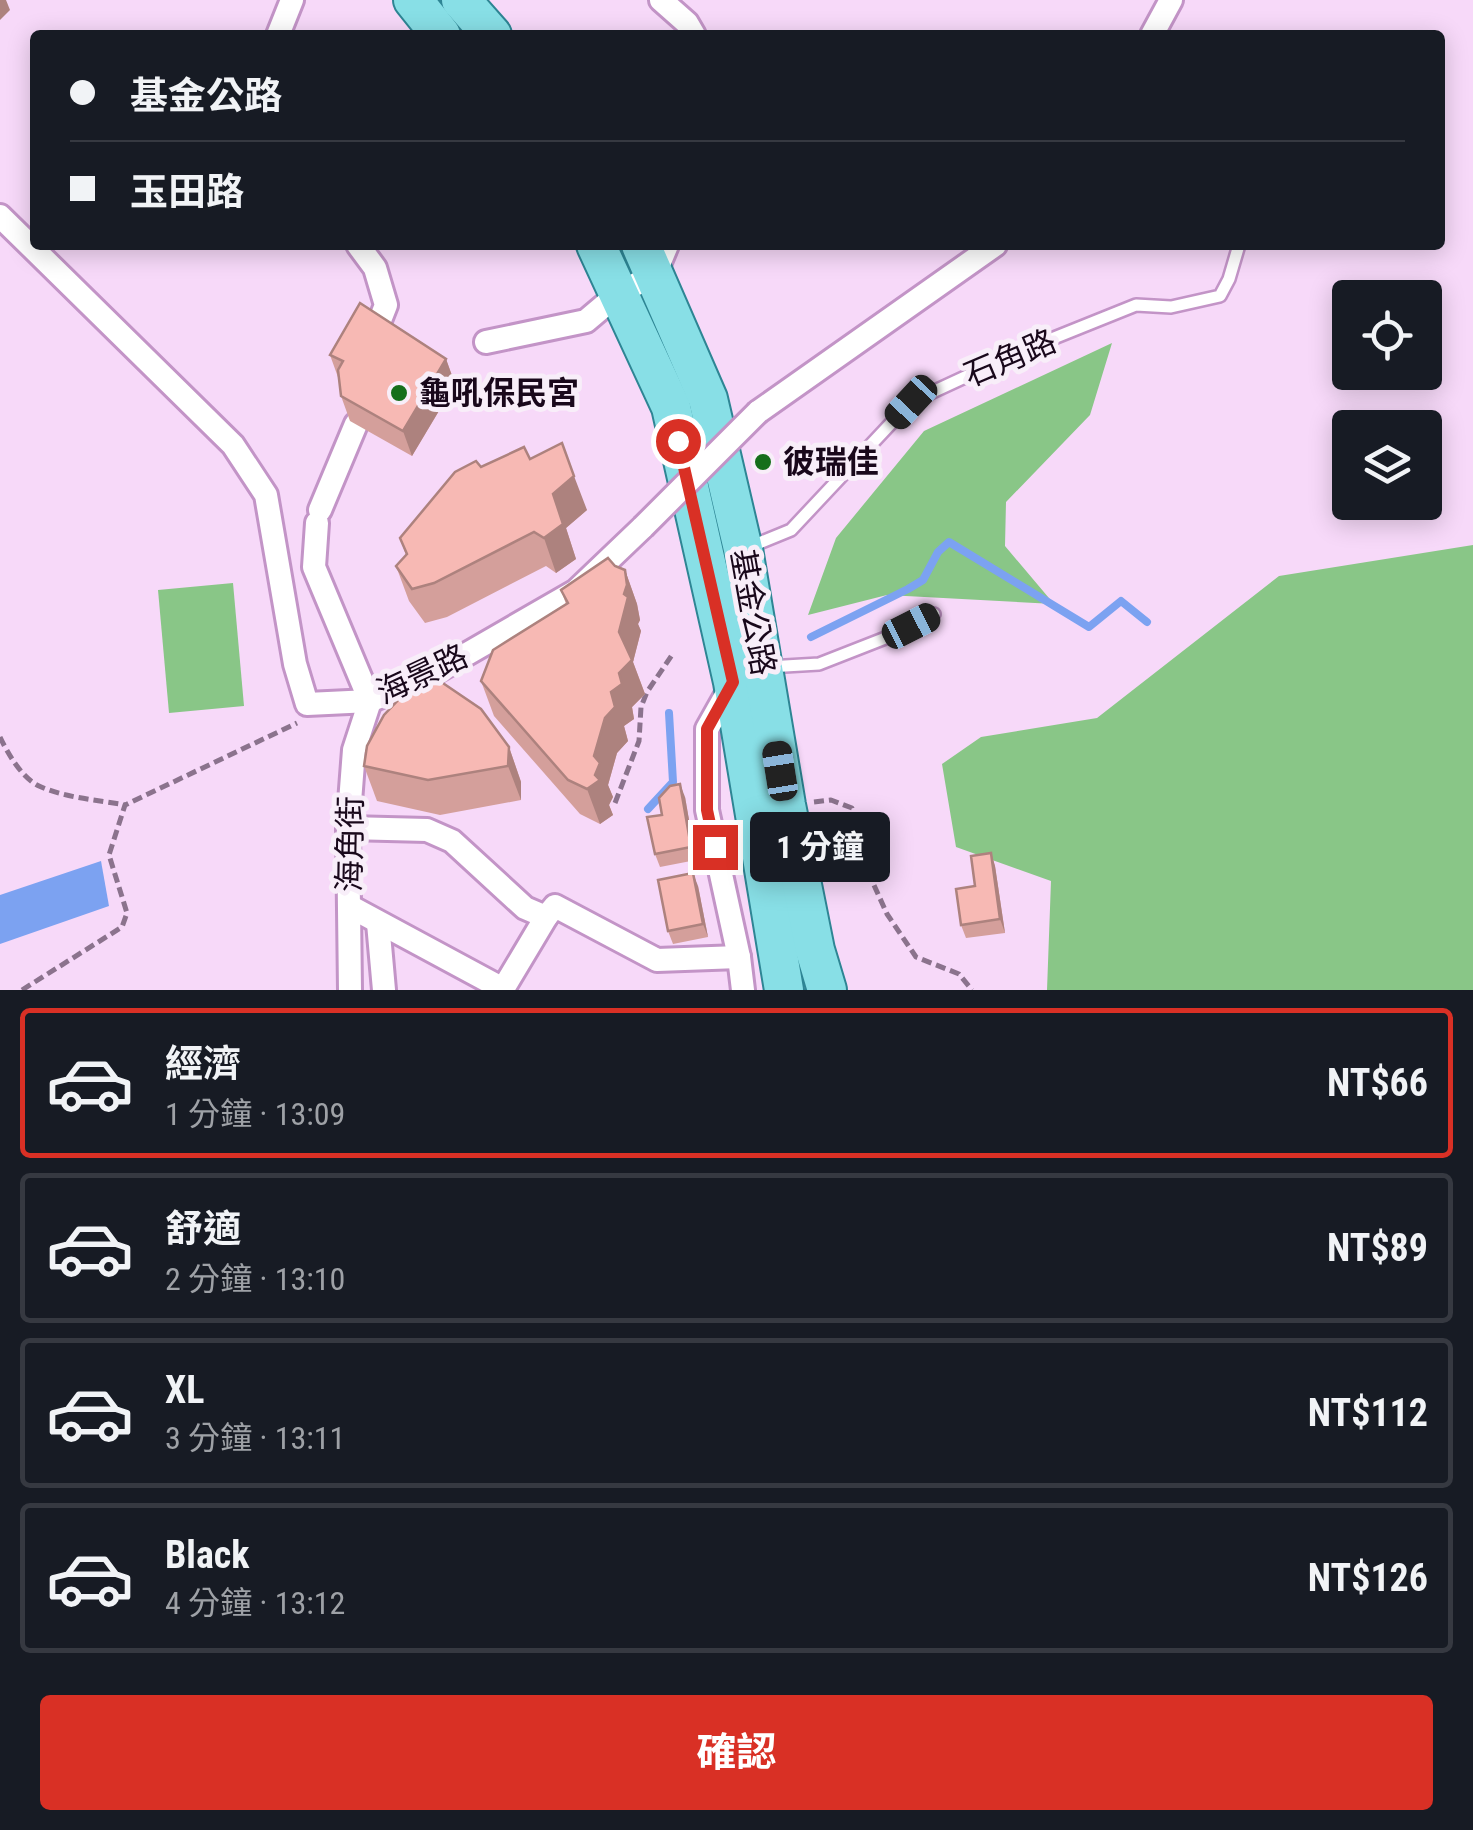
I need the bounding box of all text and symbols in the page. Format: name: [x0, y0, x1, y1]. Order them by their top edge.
text: 基金公路: [130, 74, 282, 118]
text: 玉田路: [130, 170, 244, 214]
map controls: [1332, 280, 1442, 520]
button: locate: [1332, 280, 1442, 390]
street label: 石角路: [958, 322, 1062, 394]
car: [880, 370, 942, 434]
place label: 龜吼保民宮: [419, 374, 579, 412]
marker: 龜吼保民宮: [388, 382, 410, 404]
button: layers: [1332, 410, 1442, 520]
route start: [656, 419, 701, 464]
place label: 彼瑞佳: [783, 443, 879, 481]
marker: 彼瑞佳: [752, 451, 774, 473]
street label: 基金公路: [723, 546, 783, 678]
car: [877, 599, 945, 653]
street label: 海景路: [370, 636, 474, 712]
car: [760, 739, 800, 803]
street label: 海角街: [330, 796, 370, 892]
callout: 1 分鐘: [750, 812, 890, 882]
route end: [693, 825, 738, 870]
text: 1 分鐘: [776, 828, 864, 866]
icon: car: [45, 1038, 135, 1128]
text: 經濟: [165, 1042, 241, 1086]
text: NT$66: [1327, 1061, 1428, 1105]
text: 1 分鐘 · 13:09: [165, 1095, 345, 1133]
icon: car: [45, 1203, 135, 1293]
text: 舒適: [165, 1207, 241, 1251]
text: NT$89: [1327, 1226, 1428, 1270]
text: 2 分鐘 · 13:10: [165, 1260, 345, 1298]
icon: car: [45, 1368, 135, 1458]
text: XL: [165, 1368, 204, 1412]
text: NT$112: [1308, 1391, 1428, 1435]
text: 3 分鐘 · 13:11: [165, 1419, 345, 1457]
icon: car: [45, 1533, 135, 1623]
text: Black: [165, 1533, 249, 1577]
text: NT$126: [1308, 1556, 1428, 1600]
text: 4 分鐘 · 13:12: [165, 1584, 345, 1622]
button: 確認: [40, 1695, 1433, 1810]

